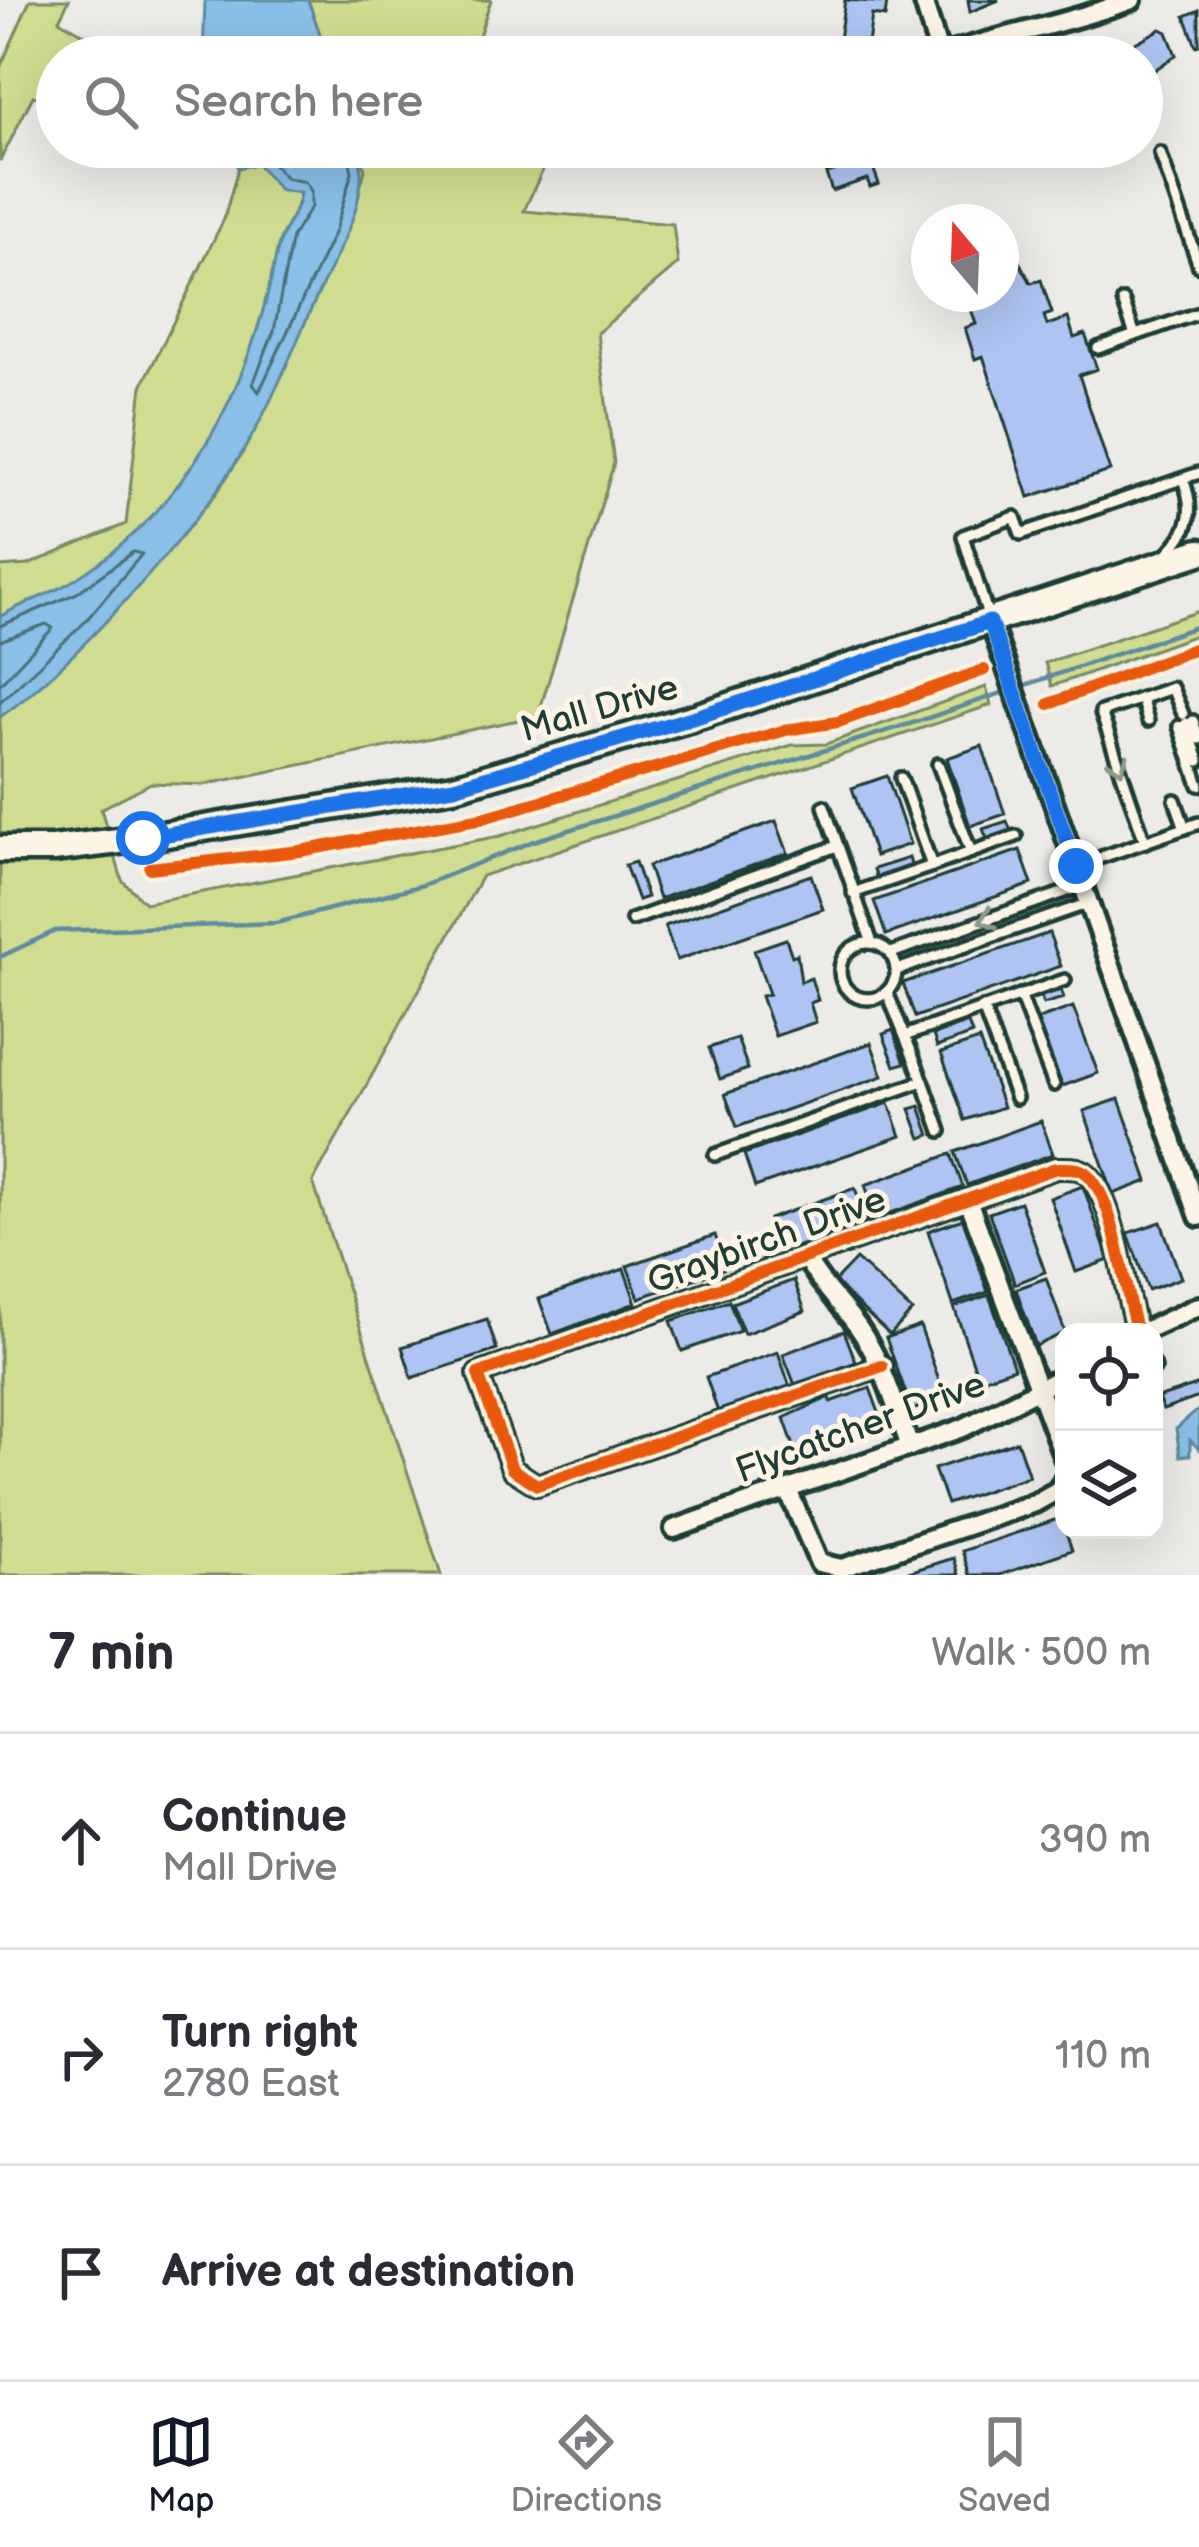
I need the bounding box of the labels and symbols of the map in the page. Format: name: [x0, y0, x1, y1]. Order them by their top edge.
north arrow: [911, 204, 1019, 312]
street label: Mall Drive: [516, 666, 683, 752]
one-way arrow: [1104, 754, 1129, 775]
route start: [116, 811, 170, 865]
route end: [1049, 839, 1103, 893]
one-way arrow: [977, 905, 998, 929]
street label: Graybirch Drive: [642, 1178, 892, 1304]
street label: Flycatcher Drive: [730, 1363, 991, 1493]

